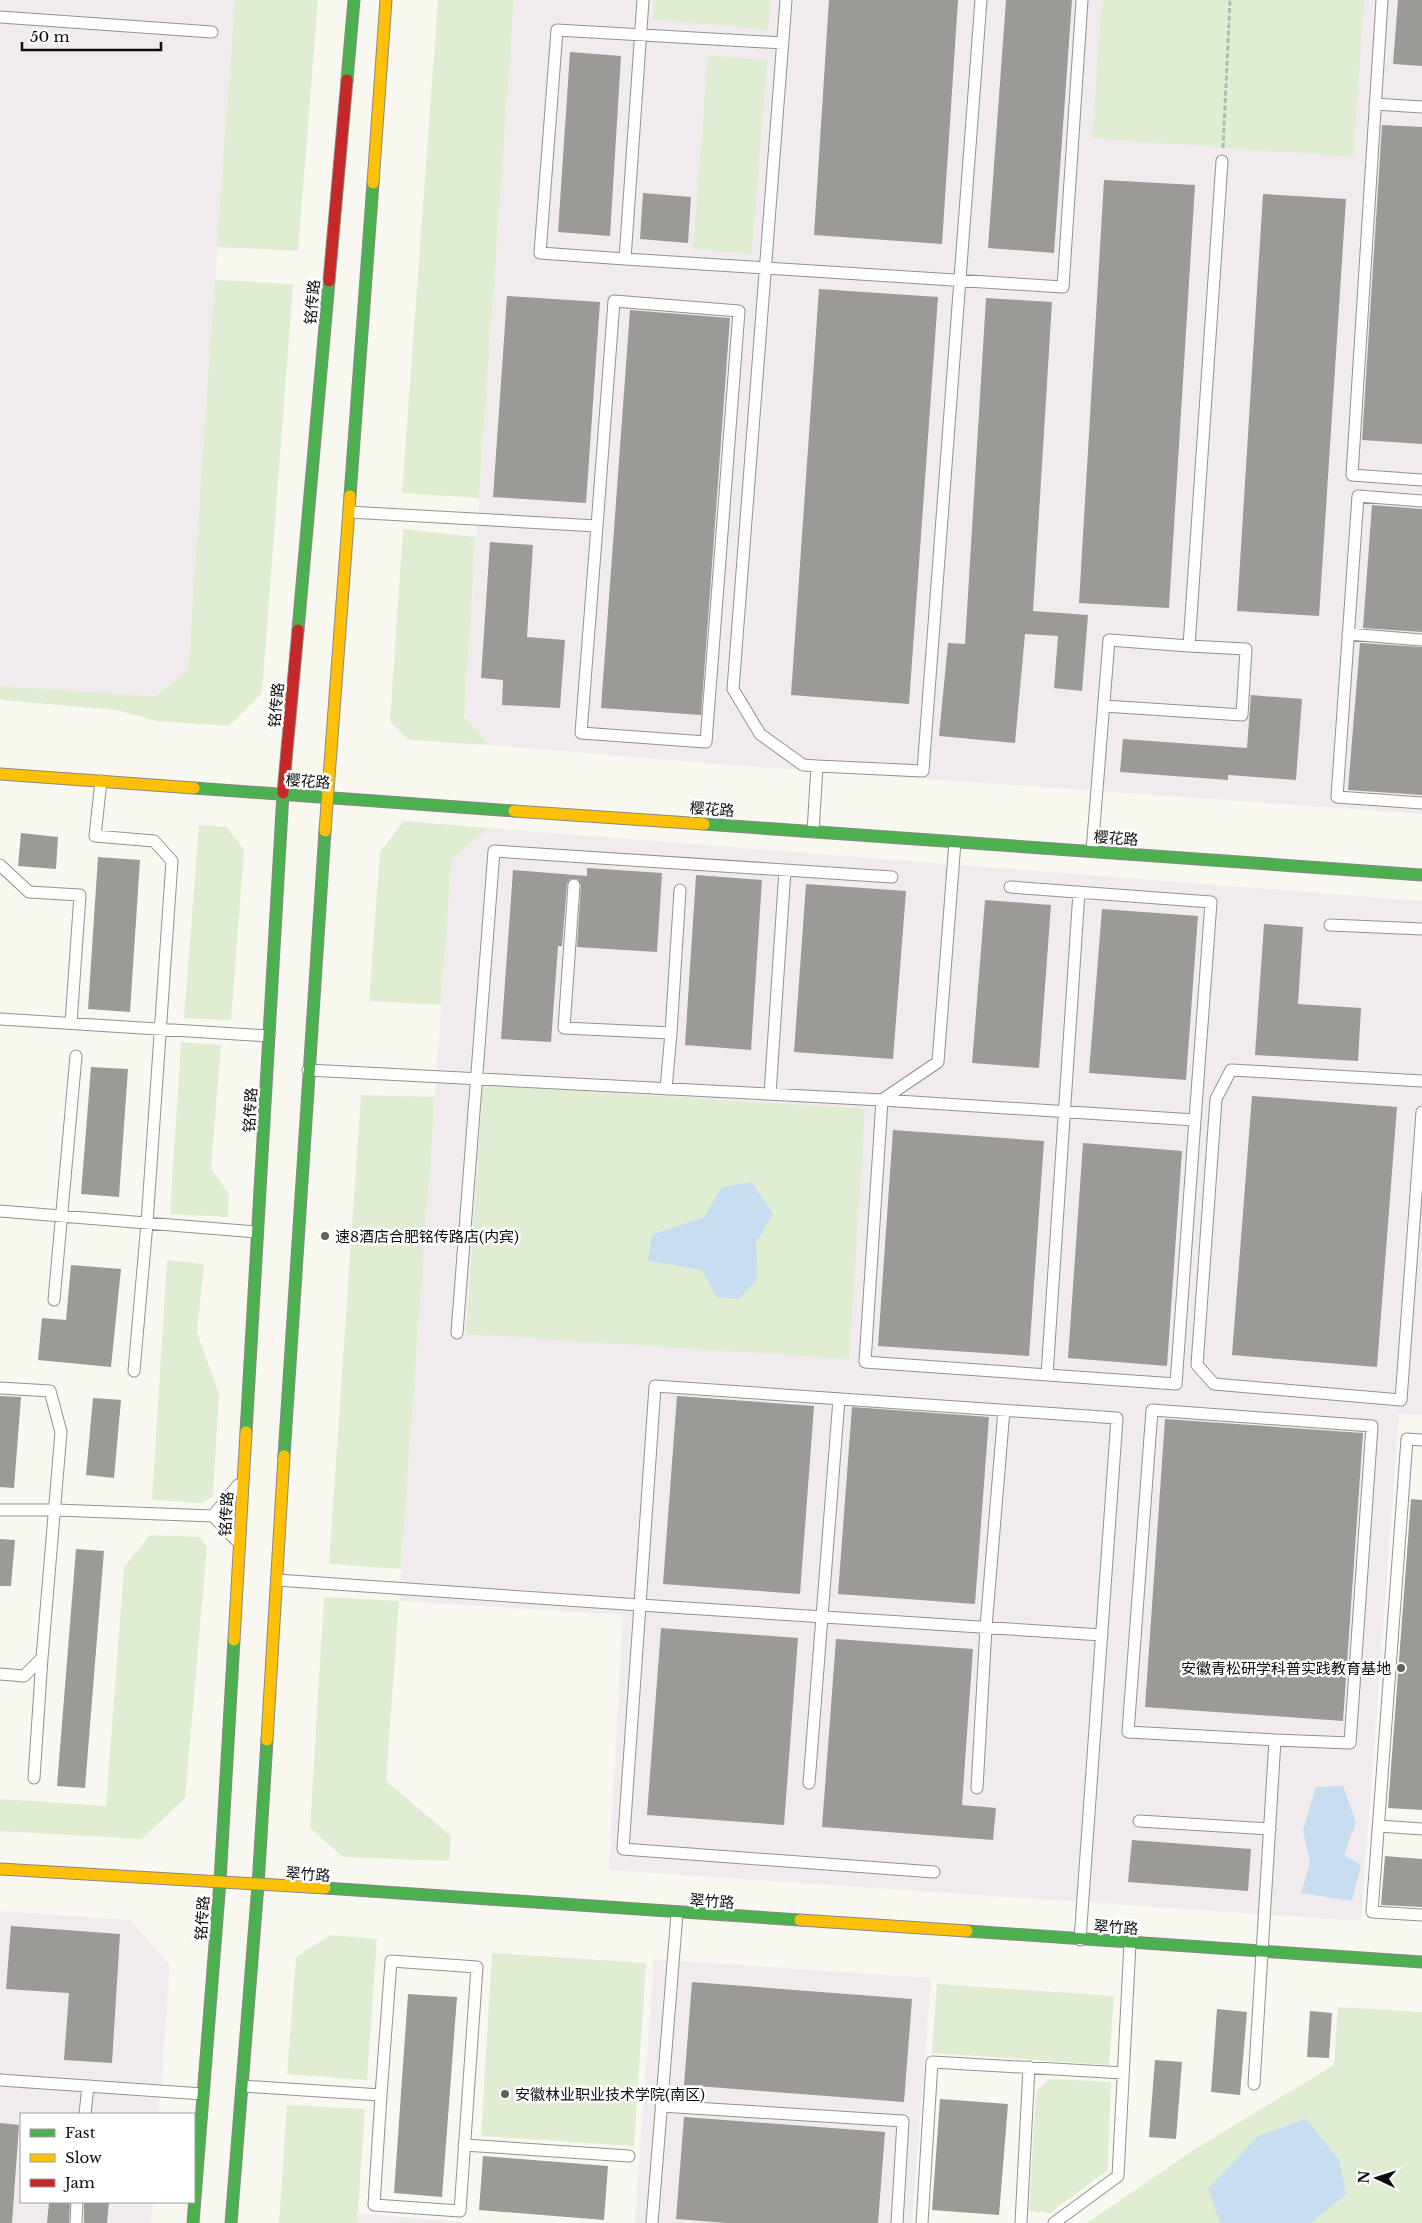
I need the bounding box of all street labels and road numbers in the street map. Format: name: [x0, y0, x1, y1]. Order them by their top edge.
street label: 铭传路: [301, 279, 323, 325]
street label: 铭传路: [265, 682, 287, 728]
street label: 樱花路: [285, 770, 331, 792]
street label: 樱花路: [689, 798, 735, 820]
street label: 樱花路: [1093, 827, 1139, 849]
street label: 铭传路: [239, 1087, 261, 1133]
street label: 铭传路: [215, 1491, 237, 1537]
street label: 翠竹路: [285, 1863, 331, 1885]
street label: 翠竹路: [689, 1890, 735, 1912]
street label: 铭传路: [191, 1895, 213, 1941]
street label: 翠竹路: [1093, 1916, 1139, 1938]

